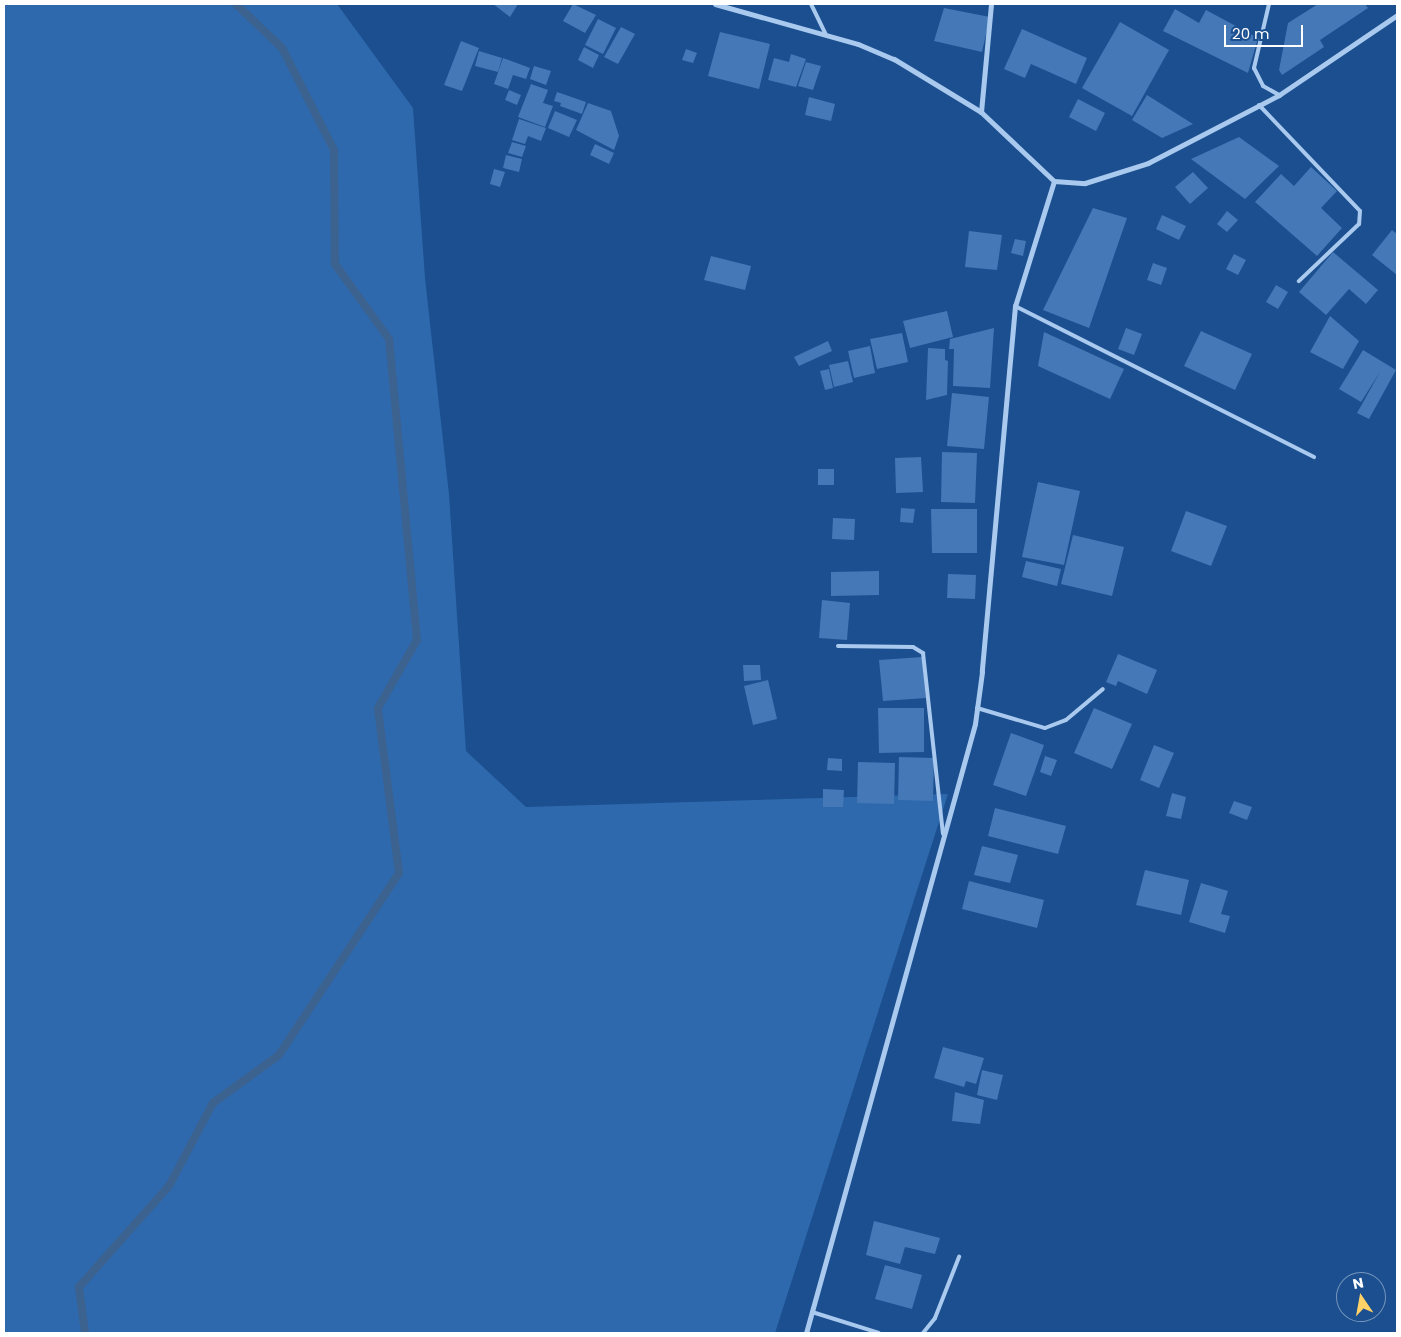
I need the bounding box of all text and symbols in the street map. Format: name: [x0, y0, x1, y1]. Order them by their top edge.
scale bar: [1226, 15, 1305, 47]
text: 20 m: [1232, 23, 1270, 44]
north arrow: [1336, 1272, 1386, 1322]
text: N: [1351, 1272, 1365, 1294]

